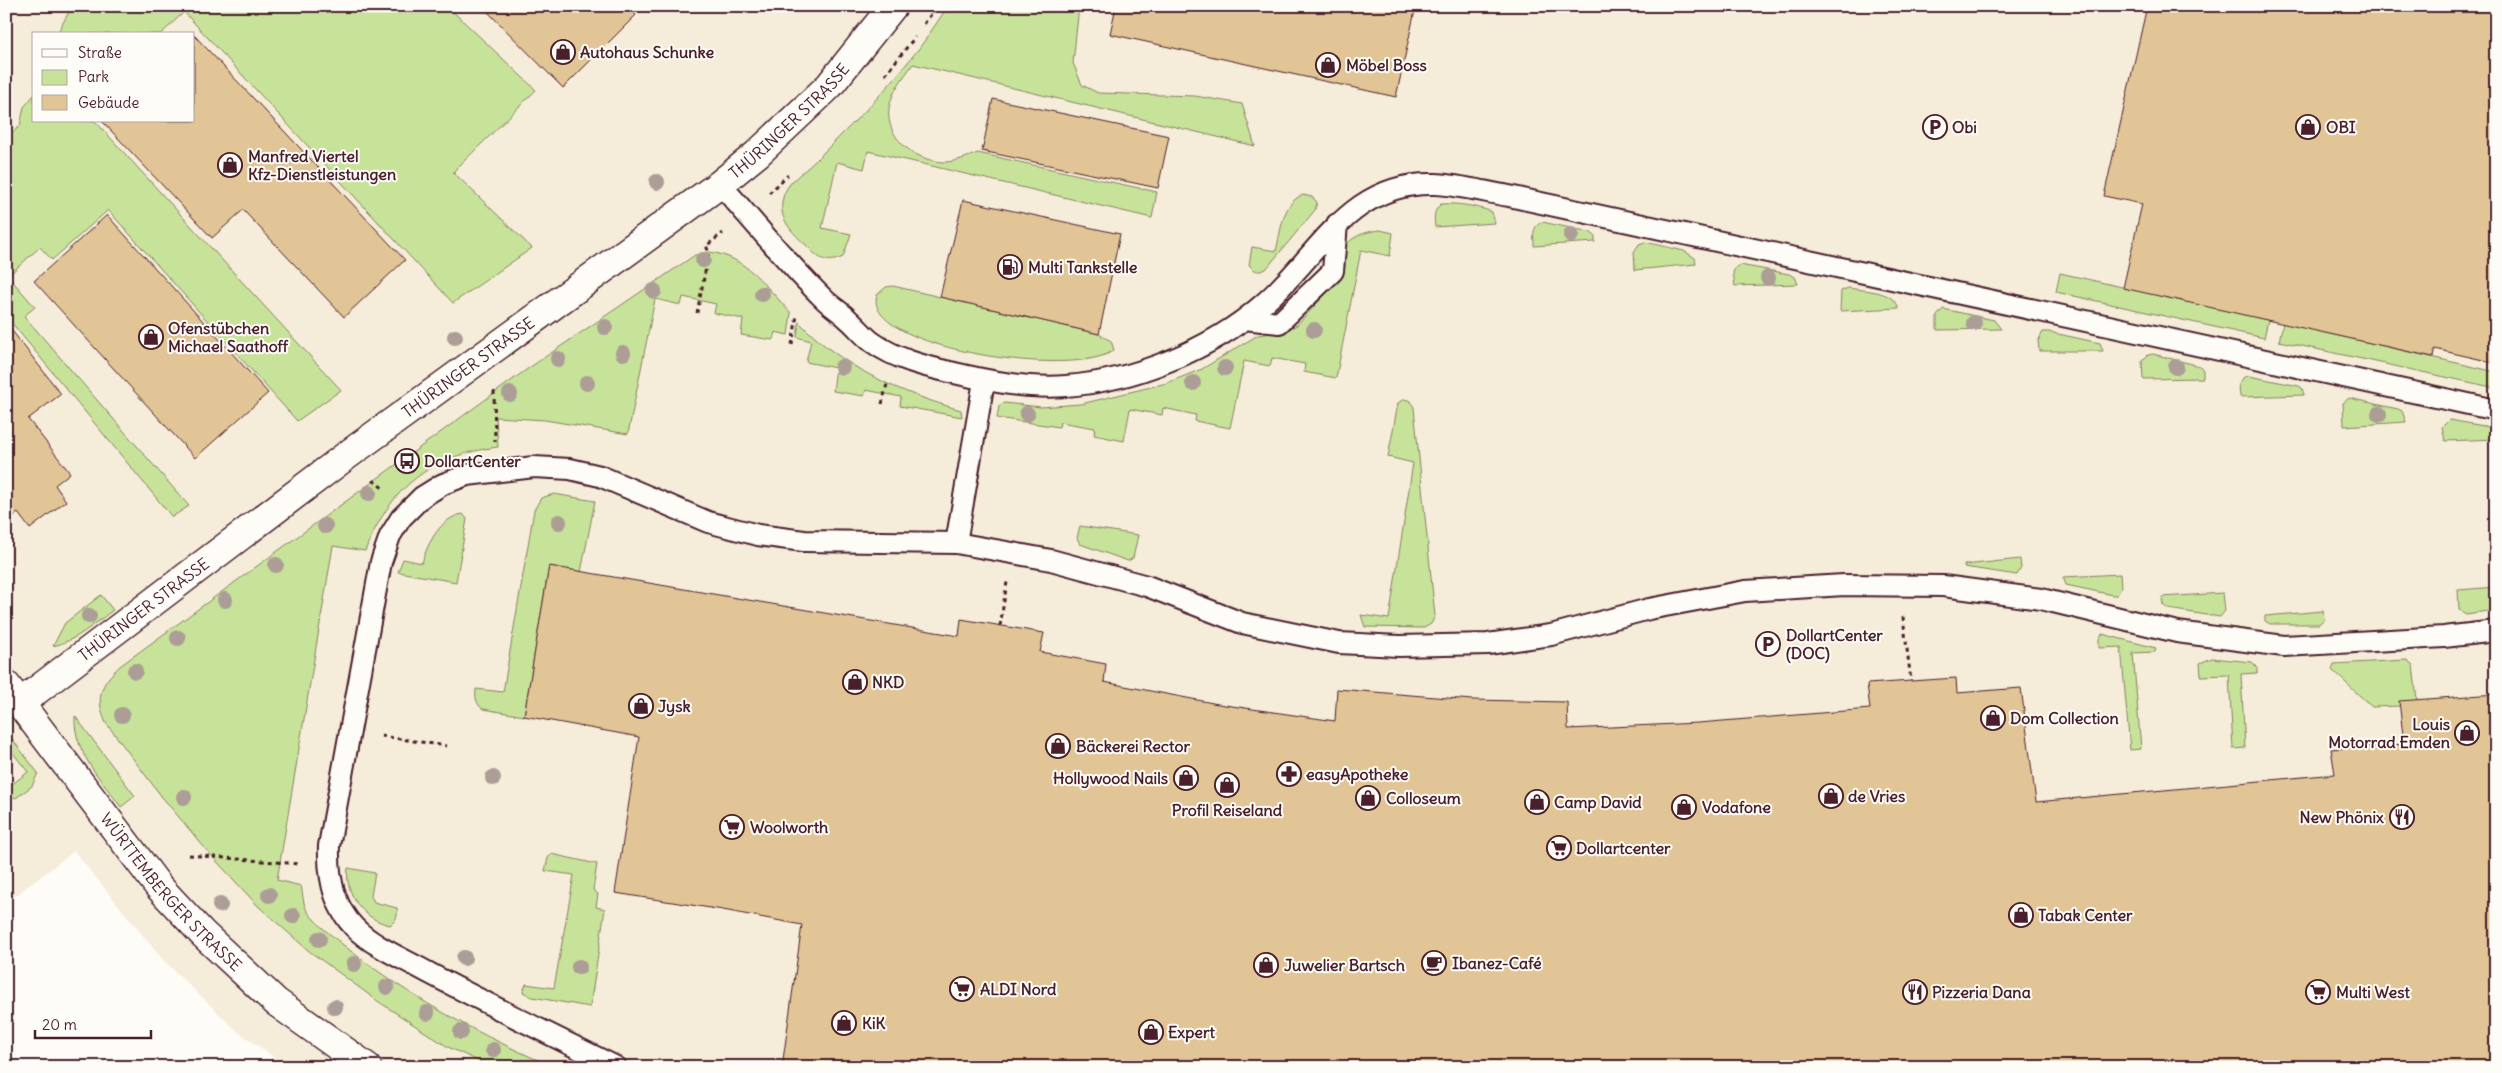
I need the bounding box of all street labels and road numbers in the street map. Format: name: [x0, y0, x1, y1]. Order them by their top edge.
street label: THÜRINGER STRASSE: [725, 59, 853, 183]
street label: THÜRINGER STRASSE: [398, 312, 538, 422]
street label: THÜRINGER STRASSE: [74, 553, 213, 665]
street label: WÜRTTEMBERGER STRASSE: [96, 809, 246, 975]

